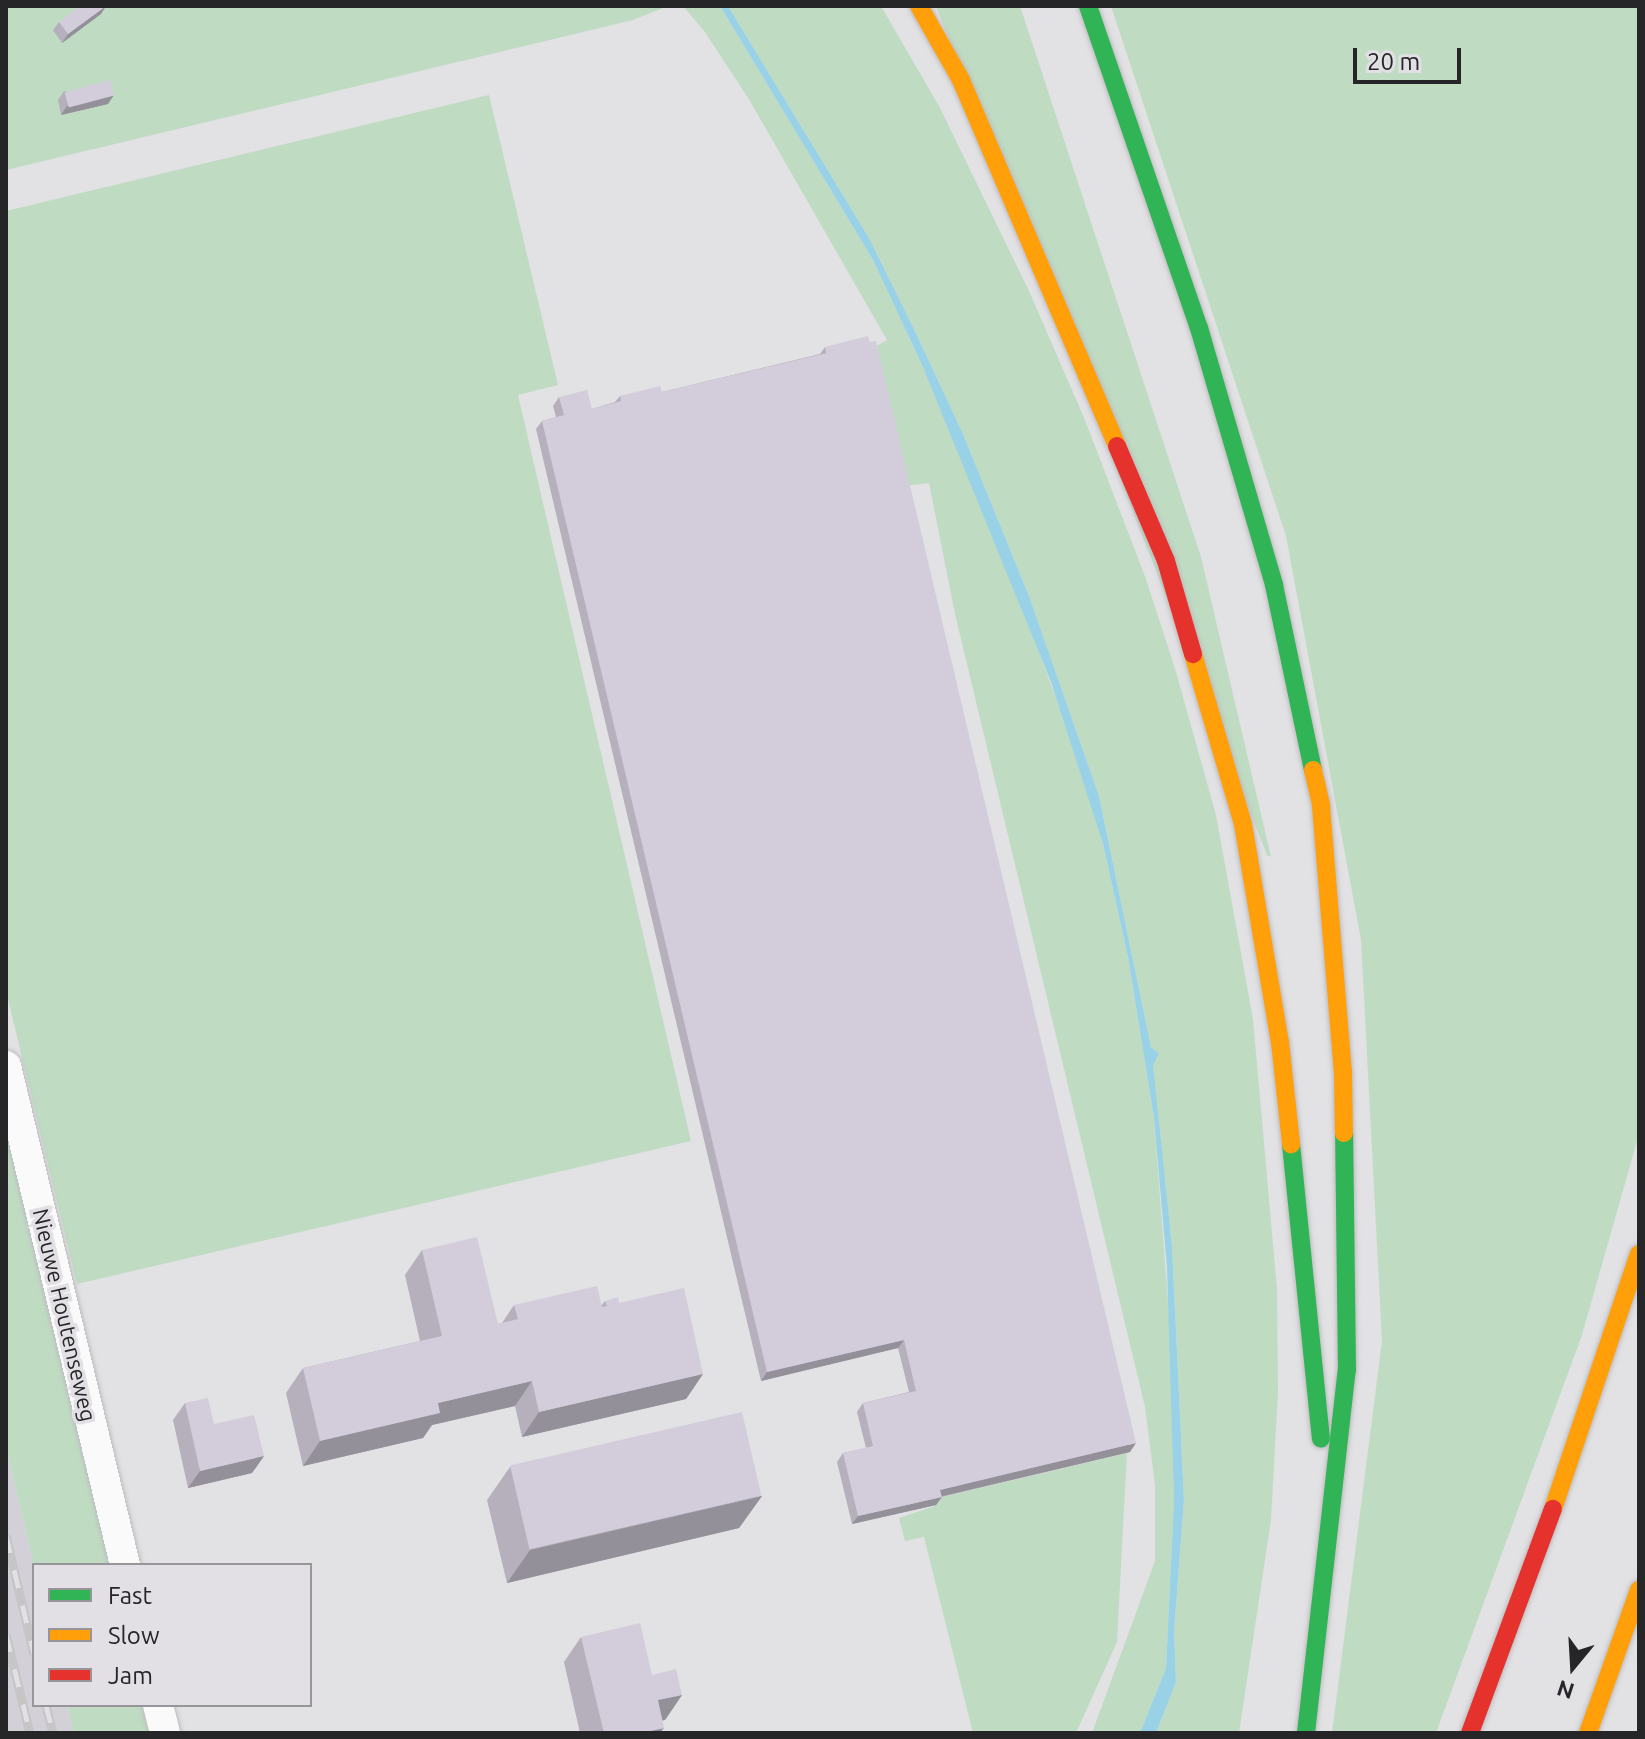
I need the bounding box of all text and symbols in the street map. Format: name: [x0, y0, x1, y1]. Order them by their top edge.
scale bar: [1357, 32, 1465, 82]
text: 20 m: [1367, 48, 1420, 75]
street label: Nieuwe Houtenseweg: [28, 1206, 102, 1424]
legend: [32, 1563, 312, 1707]
text: Fast: [108, 1582, 152, 1609]
text: Slow: [108, 1622, 160, 1649]
north arrow: [1533, 1627, 1613, 1707]
text: Jam: [108, 1662, 153, 1689]
text: N: [1554, 1676, 1577, 1705]

